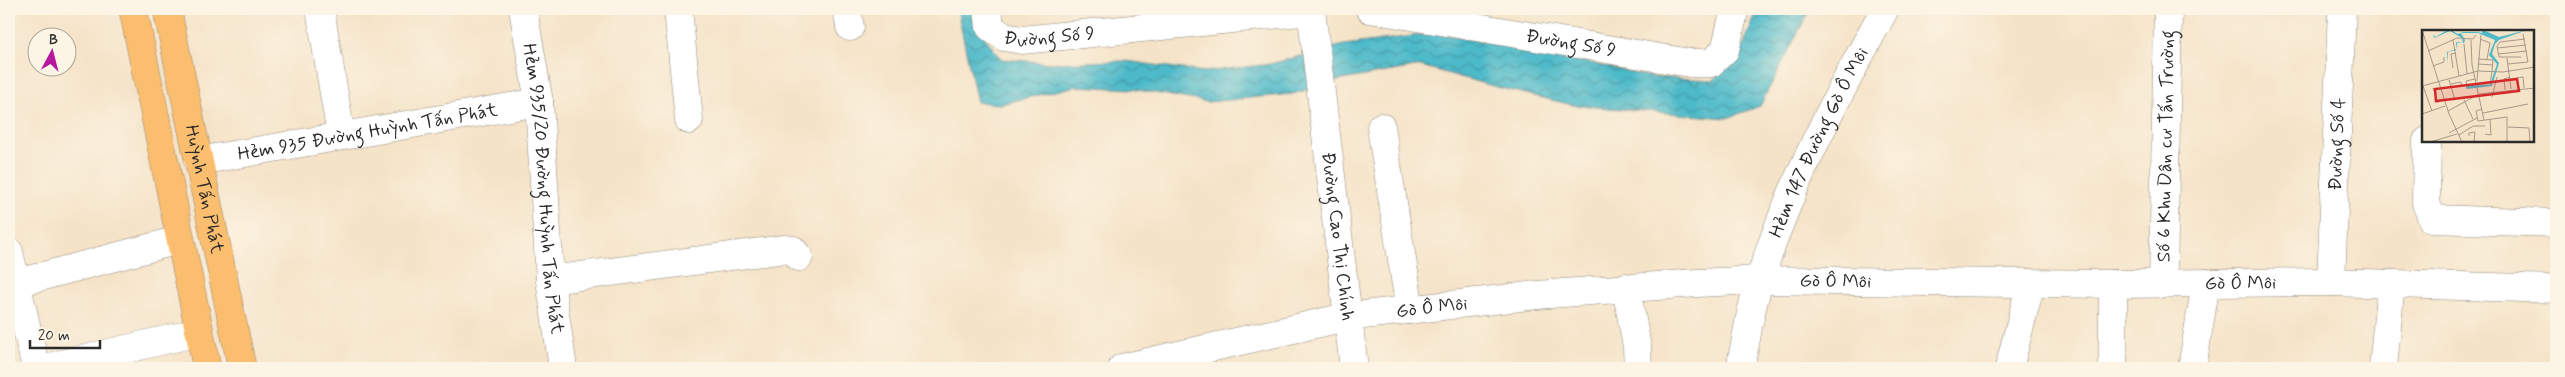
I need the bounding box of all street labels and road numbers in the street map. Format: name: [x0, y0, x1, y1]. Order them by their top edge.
street label: Đường Số 9: [1002, 20, 1096, 53]
street label: Đường Số 9: [1524, 23, 1618, 63]
street label: Số 6 Khu Dân cư Tấn Trường: [2151, 30, 2183, 262]
street label: Hẻm 935/20 Đường Huỳnh Tấn Phát: [517, 41, 570, 336]
street label: Hẻm 147 Đường Gò Ô Môi: [1763, 43, 1874, 241]
street label: Hẻm 935 Đường Huỳnh Tấn Phát: [235, 97, 499, 166]
street label: Đường Số 4: [2322, 97, 2352, 191]
street label: Huỳnh Tấn Phát: [179, 123, 230, 256]
street label: Đường Cao Thị Chính: [1316, 151, 1361, 322]
street label: Gò Ô Môi: [1799, 268, 1871, 294]
street label: Gò Ô Môi: [2204, 270, 2276, 296]
street label: Gò Ô Môi: [1395, 291, 1469, 324]

